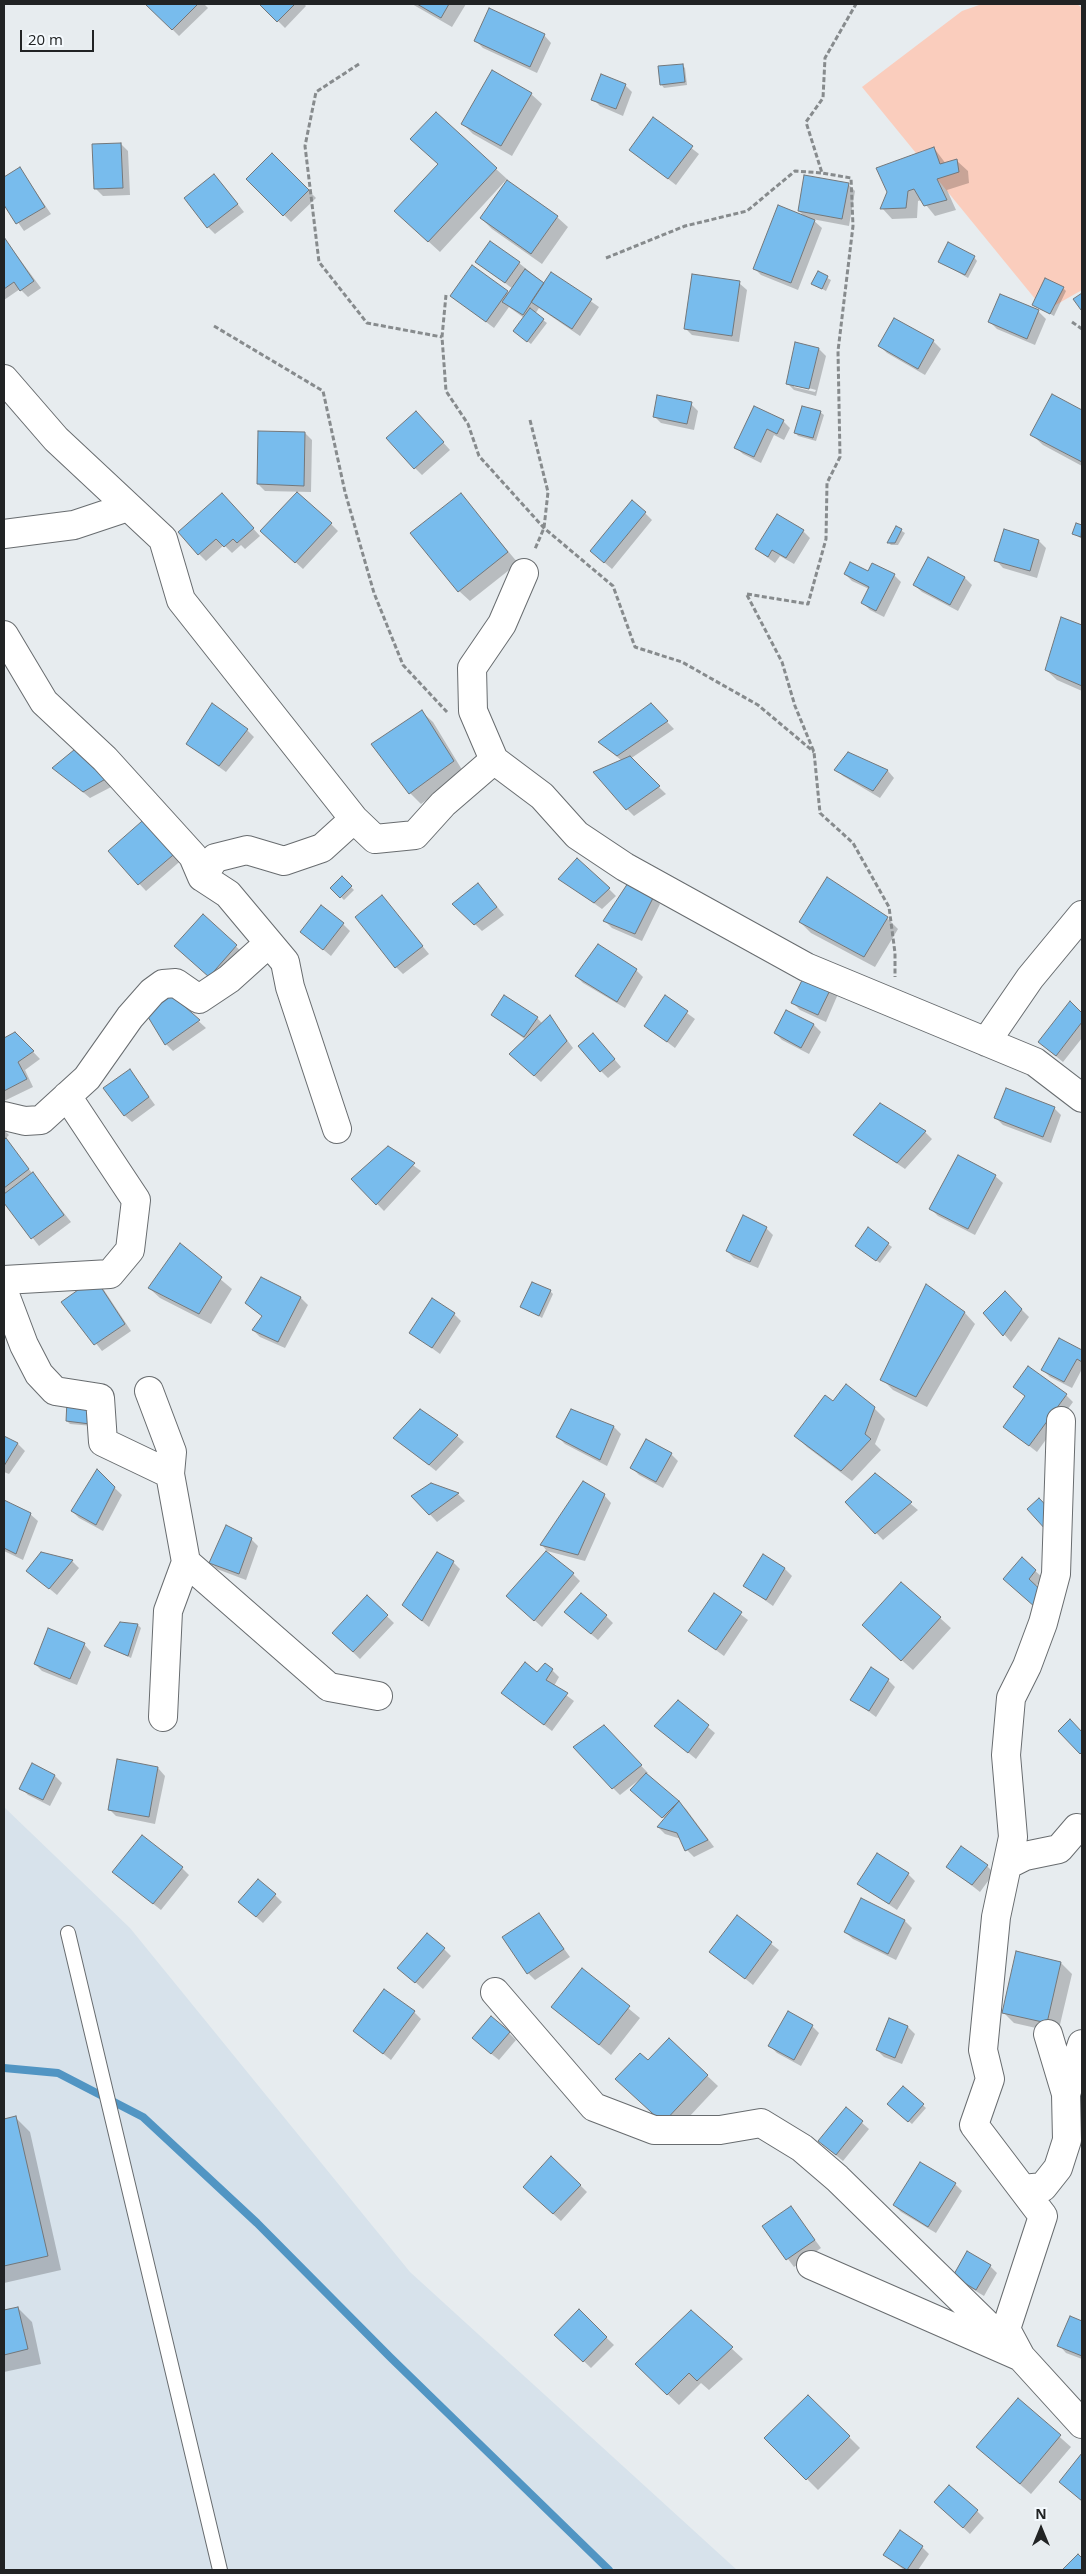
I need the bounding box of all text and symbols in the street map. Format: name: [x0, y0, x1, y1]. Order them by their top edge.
scale bar: [22, 20, 96, 52]
text: 20 m: [28, 29, 63, 49]
north arrow: [1016, 2504, 1066, 2554]
text: N: [1035, 2504, 1047, 2523]

